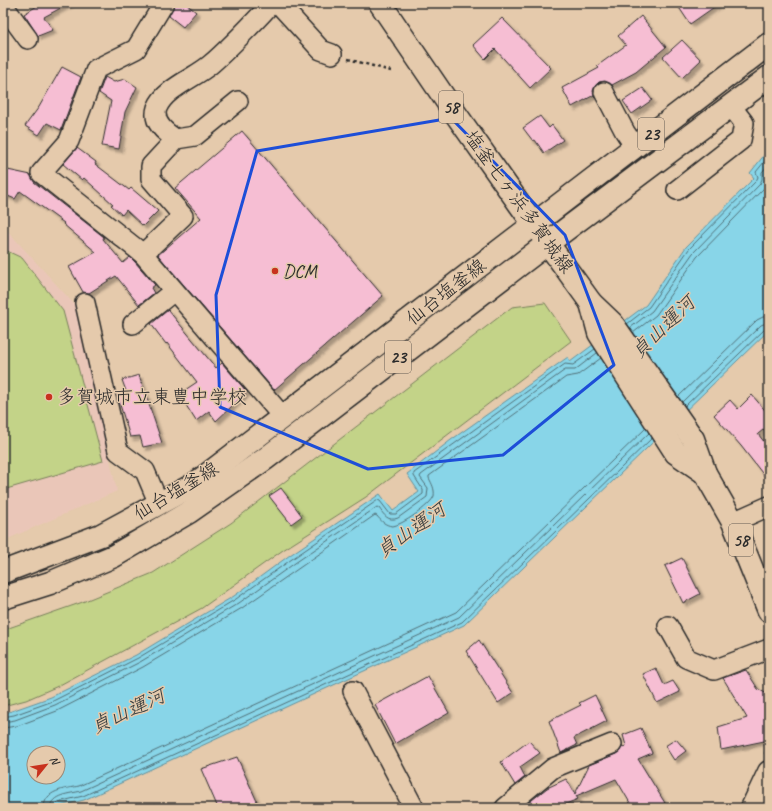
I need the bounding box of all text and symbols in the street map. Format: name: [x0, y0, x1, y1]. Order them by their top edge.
road number: 58: [439, 91, 463, 123]
road number: 23: [638, 118, 664, 150]
street label: 塩釜七ヶ浜多賀城線: [459, 126, 579, 278]
street label: 仙台塩釜線: [401, 253, 491, 331]
place label: DCM: [283, 259, 318, 283]
marker: DCM: [270, 266, 280, 276]
water label: 貞山運河: [626, 288, 703, 364]
road number: 23: [385, 341, 411, 373]
place label: 多賀城市立東豊中学校: [57, 385, 247, 409]
marker: 多賀城市立東豊中学校: [44, 392, 54, 402]
street label: 仙台塩釜線: [129, 456, 223, 526]
water label: 貞山運河: [371, 495, 453, 563]
road number: 58: [729, 524, 753, 556]
water label: 貞山運河: [86, 681, 172, 739]
north arrow: [26, 745, 66, 785]
text: N: [47, 754, 64, 768]

